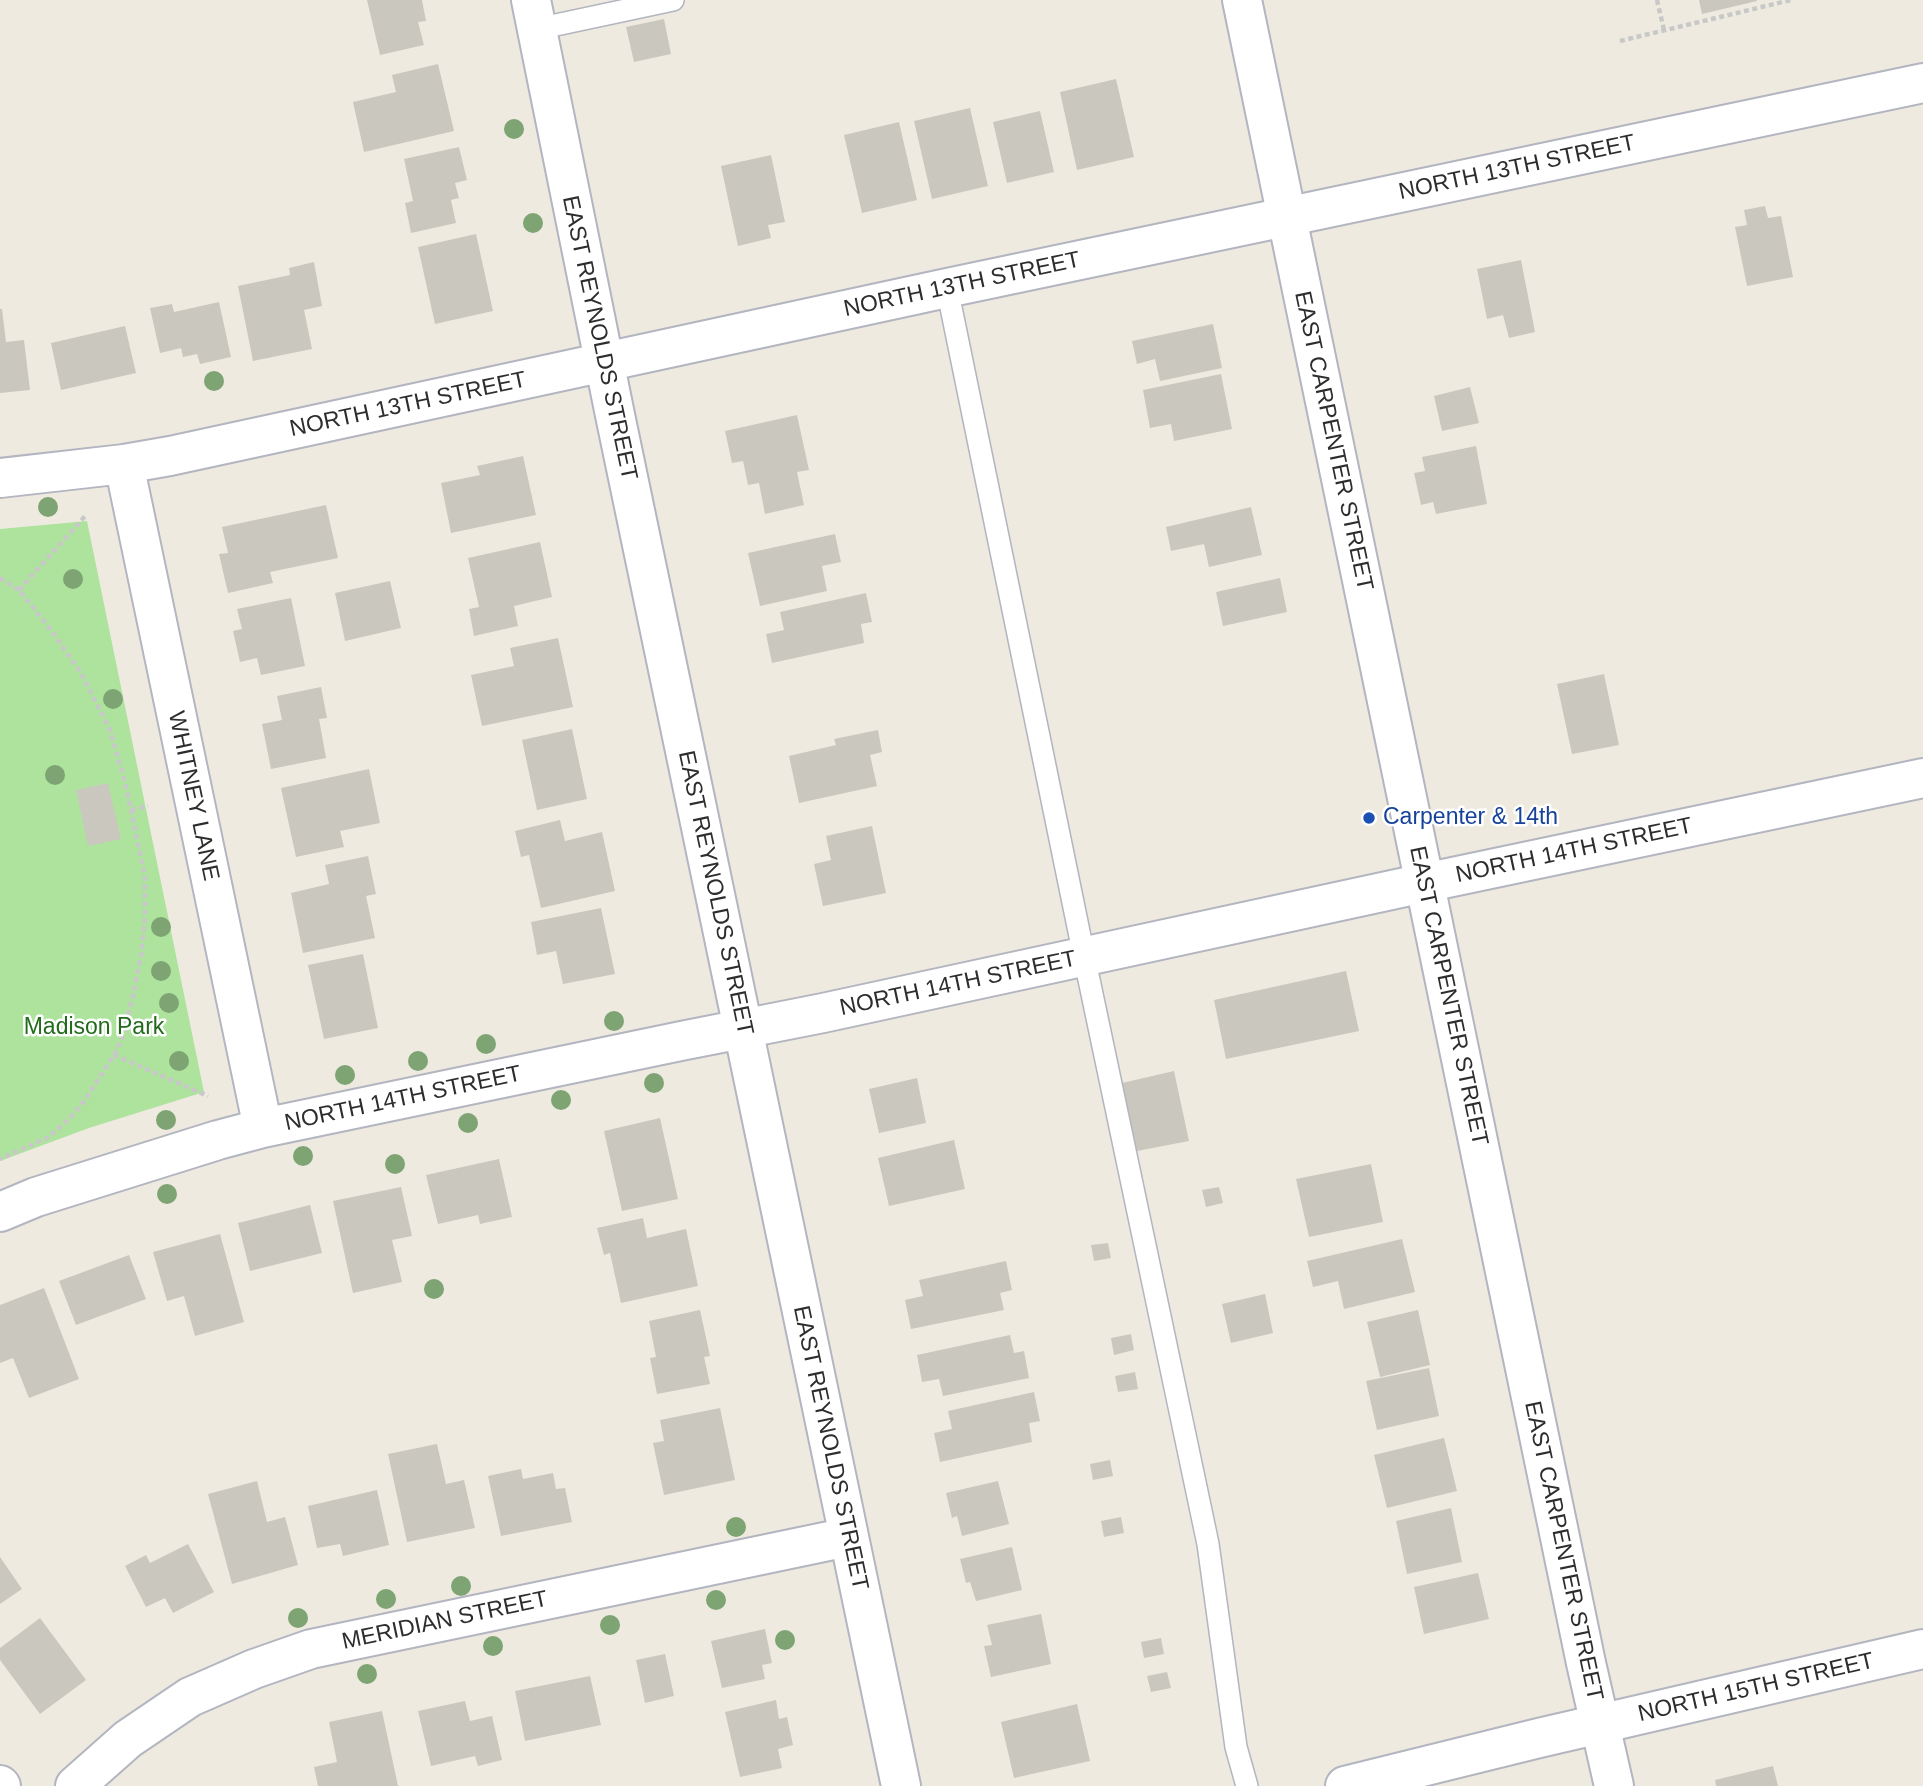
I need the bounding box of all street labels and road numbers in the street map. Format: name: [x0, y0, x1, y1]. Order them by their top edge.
street label: NORTH 13TH STREET: [1396, 129, 1638, 207]
street label: EAST REYNOLDS STREET: [555, 193, 643, 483]
street label: NORTH 13TH STREET: [841, 246, 1083, 324]
street label: EAST CARPENTER STREET: [1288, 289, 1378, 593]
street label: NORTH 13TH STREET: [287, 366, 529, 444]
street label: WHITNEY LANE: [162, 709, 224, 883]
street label: EAST REYNOLDS STREET: [671, 748, 759, 1038]
street label: NORTH 14TH STREET: [1453, 812, 1695, 890]
street label: EAST CARPENTER STREET: [1403, 844, 1493, 1148]
street label: NORTH 14TH STREET: [837, 945, 1079, 1023]
street label: NORTH 14TH STREET: [282, 1060, 524, 1138]
street label: EAST REYNOLDS STREET: [786, 1303, 874, 1593]
street label: EAST CARPENTER STREET: [1518, 1399, 1608, 1703]
street label: MERIDIAN STREET: [340, 1586, 550, 1656]
street label: NORTH 15TH STREET: [1635, 1647, 1877, 1729]

